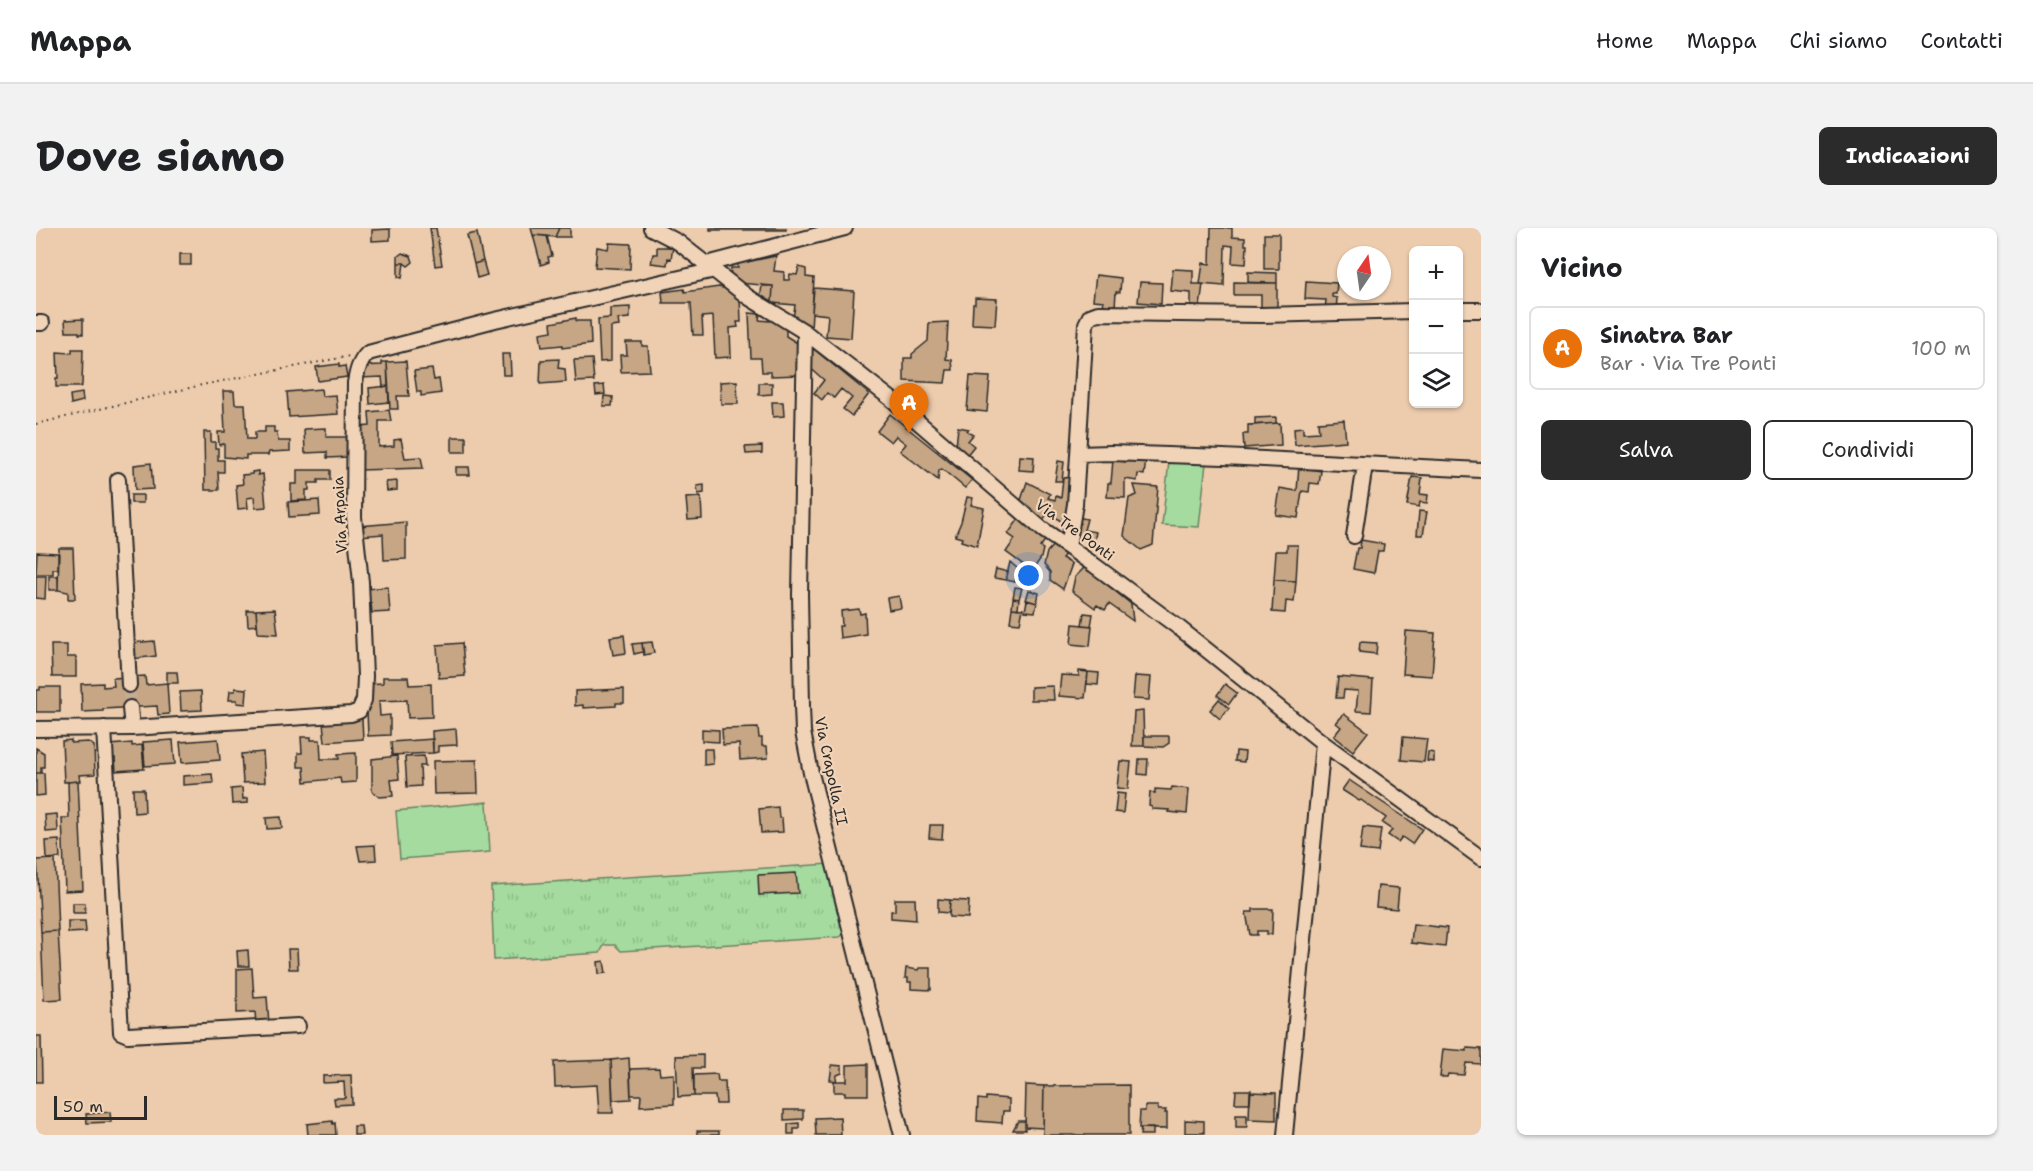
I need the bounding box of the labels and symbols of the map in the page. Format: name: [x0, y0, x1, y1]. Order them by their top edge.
north arrow: [1337, 246, 1391, 300]
pin: A: [890, 384, 928, 433]
street label: Via Arpaia: [328, 475, 352, 554]
street label: Via Tre Ponti: [1031, 495, 1119, 565]
your location: [1014, 561, 1043, 590]
street label: Via Crapolla II: [810, 715, 852, 827]
scale bar: [54, 1093, 147, 1120]

